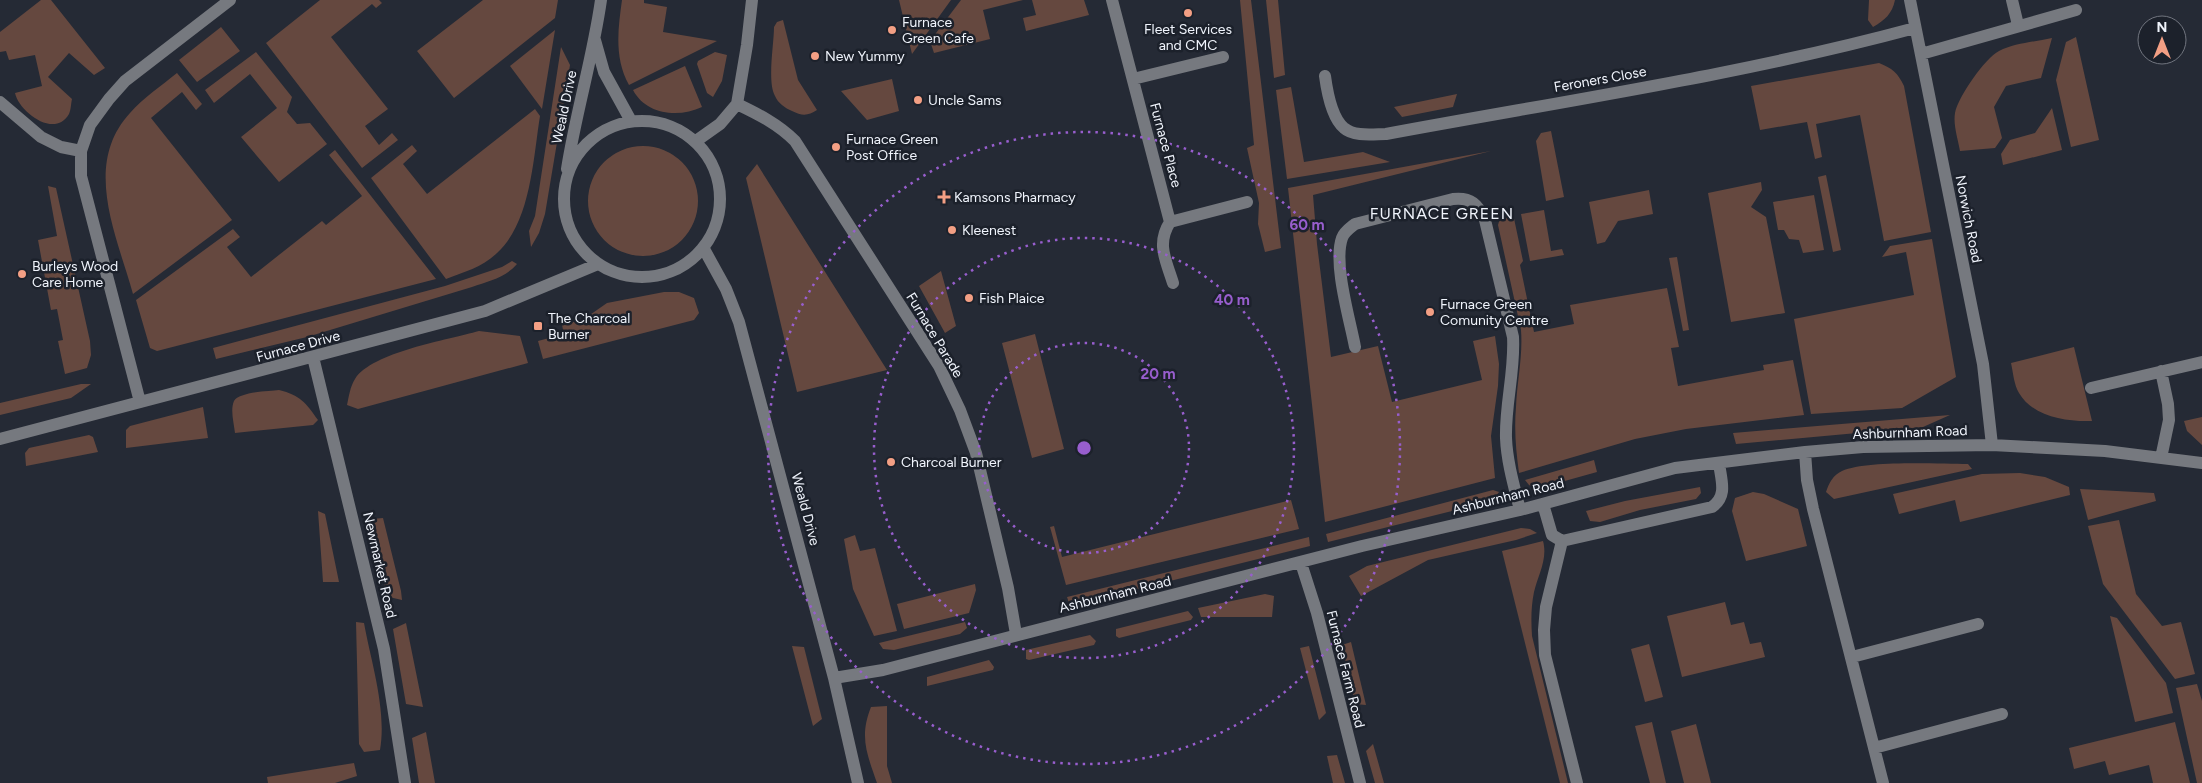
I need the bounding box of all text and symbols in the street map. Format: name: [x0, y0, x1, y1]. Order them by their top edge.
marker: Fleet Services and CMC: [1182, 7, 1194, 19]
place label: Furnace Green Cafe: [902, 14, 974, 47]
north arrow: [2137, 15, 2187, 65]
text: N: [2157, 19, 2167, 36]
place label: Fleet Services and CMC: [1144, 21, 1232, 54]
marker: Furnace Green Cafe: [886, 24, 898, 36]
place label: New Yummy: [825, 48, 905, 65]
marker: New Yummy: [809, 50, 821, 62]
street label: Feroners Close: [1552, 63, 1648, 96]
street label: Weald Drive: [548, 68, 581, 145]
place label: Uncle Sams: [928, 92, 1002, 109]
marker: Uncle Sams: [912, 94, 924, 106]
street label: Furnace Place: [1146, 101, 1185, 190]
place label: Furnace Green Post Office: [846, 131, 938, 164]
marker: Furnace Green Post Office: [830, 141, 842, 153]
street label: Norwich Road: [1952, 174, 1985, 264]
place label: Kamsons Pharmacy: [954, 189, 1076, 206]
marker: Kamsons Pharmacy: [938, 191, 950, 203]
district label: FURNACE GREEN: [1370, 204, 1514, 223]
text: 60 m: [1289, 216, 1325, 234]
place label: Kleenest: [962, 222, 1016, 239]
marker: Kleenest: [946, 224, 958, 236]
place label: Burleys Wood Care Home: [32, 258, 118, 291]
marker: Burleys Wood Care Home: [16, 268, 28, 280]
street label: Furnace Parade: [902, 290, 967, 381]
place label: Fish Plaice: [979, 290, 1045, 307]
text: 40 m: [1214, 291, 1250, 309]
marker: Fish Plaice: [963, 292, 975, 304]
place label: Furnace Green Comunity Centre: [1440, 296, 1549, 329]
marker: Furnace Green Comunity Centre: [1424, 306, 1436, 318]
place label: The Charcoal Burner: [548, 310, 630, 343]
marker: The Charcoal Burner: [532, 320, 544, 332]
street label: Furnace Drive: [254, 327, 342, 366]
text: 20 m: [1140, 365, 1176, 383]
street label: Ashburnham Road: [1852, 422, 1968, 443]
centre of rings: [1075, 439, 1093, 457]
place label: Charcoal Burner: [901, 454, 1002, 471]
marker: Charcoal Burner: [885, 456, 897, 468]
street label: Weald Drive: [788, 471, 823, 548]
street label: Ashburnham Road: [1450, 474, 1566, 519]
street label: Newmarket Road: [359, 510, 400, 620]
street label: Ashburnham Road: [1057, 572, 1173, 617]
street label: Furnace Farm Road: [1323, 609, 1368, 730]

